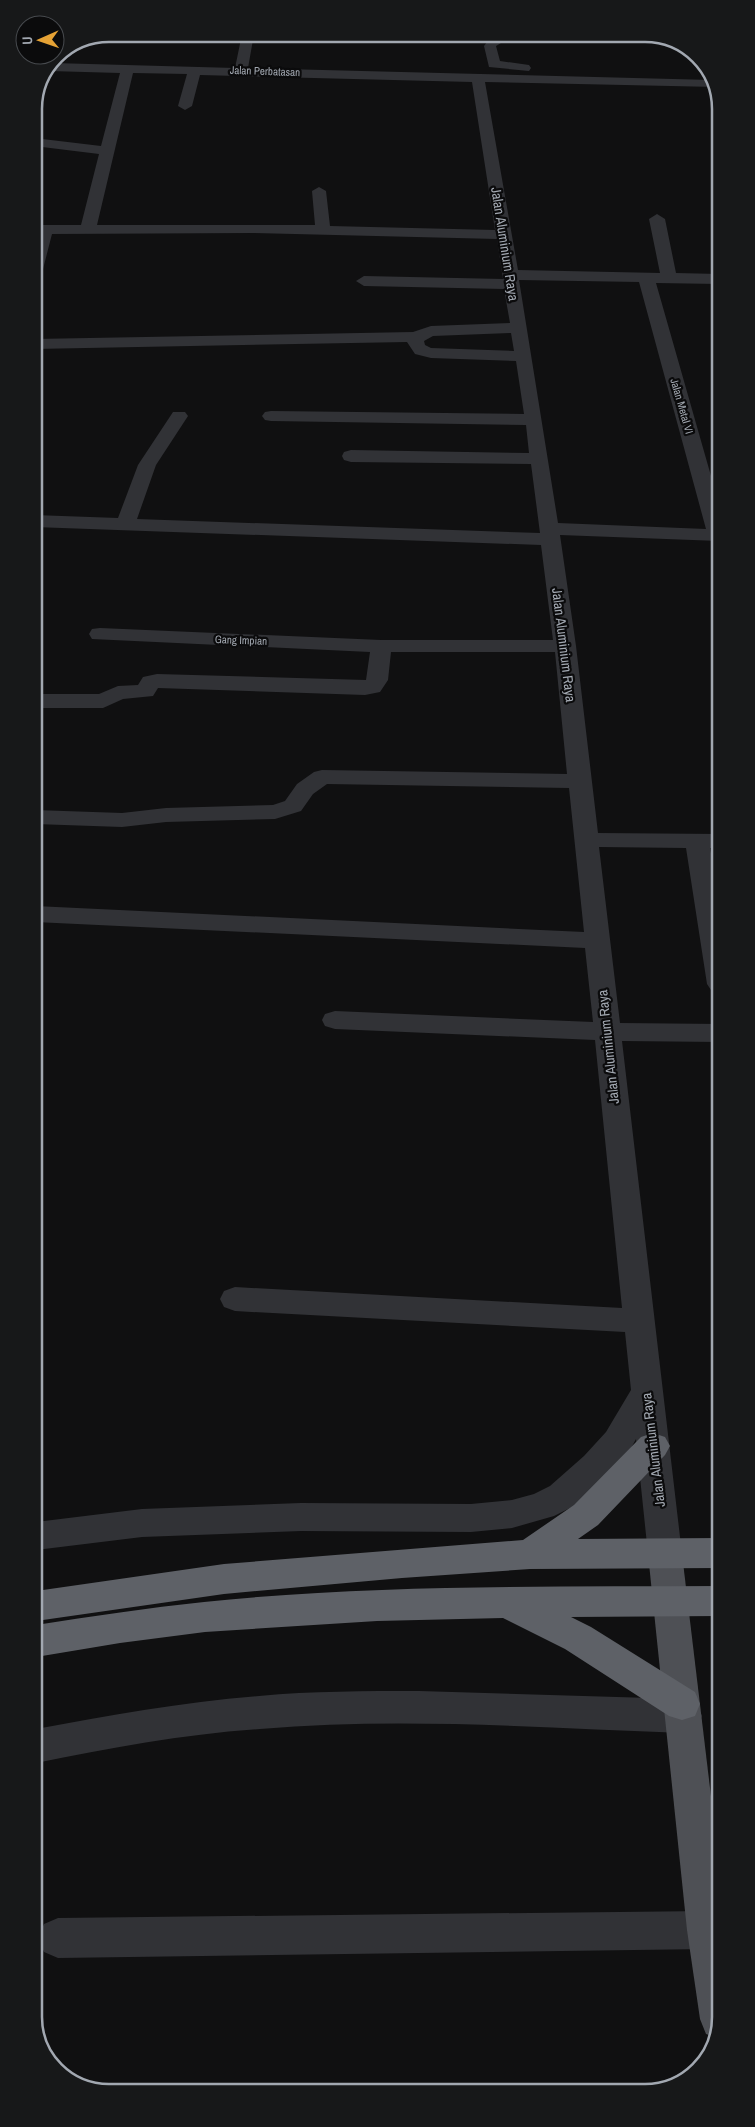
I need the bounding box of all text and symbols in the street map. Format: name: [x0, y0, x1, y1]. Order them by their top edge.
north arrow: [15, 15, 65, 65]
text: U: [18, 36, 36, 45]
street label: Jalan Perbatasan: [230, 63, 300, 79]
street label: Jalan Aluminium Raya: [487, 186, 523, 303]
street label: Jalan Metal VI: [667, 377, 697, 435]
street label: Jalan Aluminium Raya: [548, 587, 580, 704]
street label: Gang Impian: [215, 632, 267, 648]
street label: Jalan Aluminium Raya: [593, 988, 623, 1105]
street label: Jalan Aluminium Raya: [637, 1391, 669, 1508]

